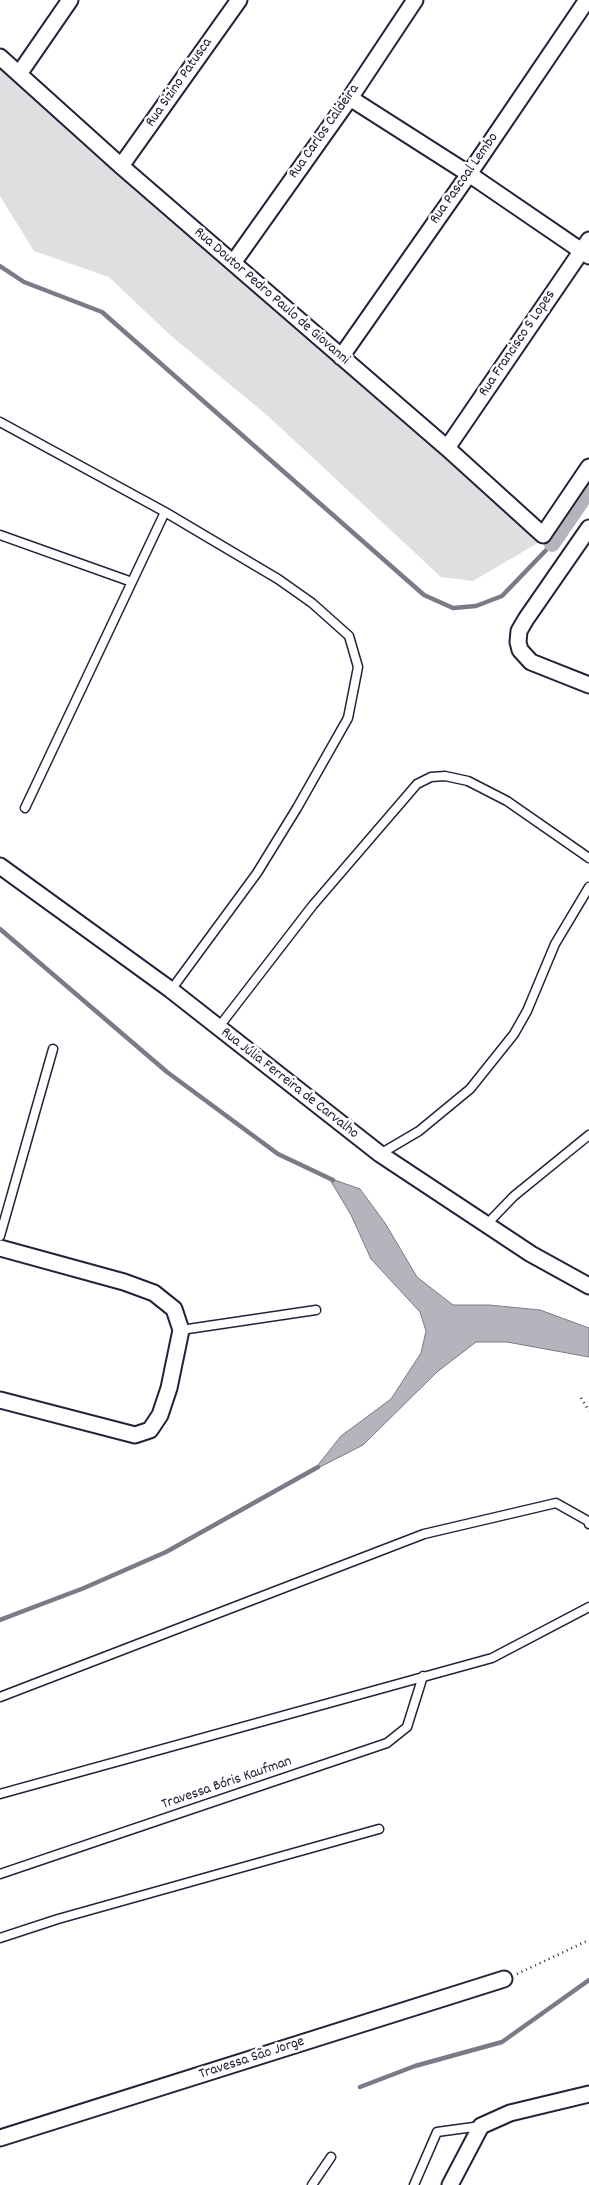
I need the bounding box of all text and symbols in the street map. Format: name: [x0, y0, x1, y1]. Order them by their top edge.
street label: Rua Sizino Patusca: [143, 35, 217, 131]
street label: Rua Carlos Caldeira: [286, 81, 364, 183]
street label: Rua Pascoal Lembo: [427, 130, 503, 228]
street label: Rua Doutor Pedro Paulo de Giovanni: [189, 224, 353, 370]
street label: Rua Francisco S Lopes: [476, 287, 560, 401]
street label: Rua Júlia Ferreira de Carvalho: [216, 1025, 362, 1143]
street label: Travessa Bóris Kaufman: [160, 1753, 294, 1815]
street label: Travessa São Jorge: [197, 2034, 307, 2084]

